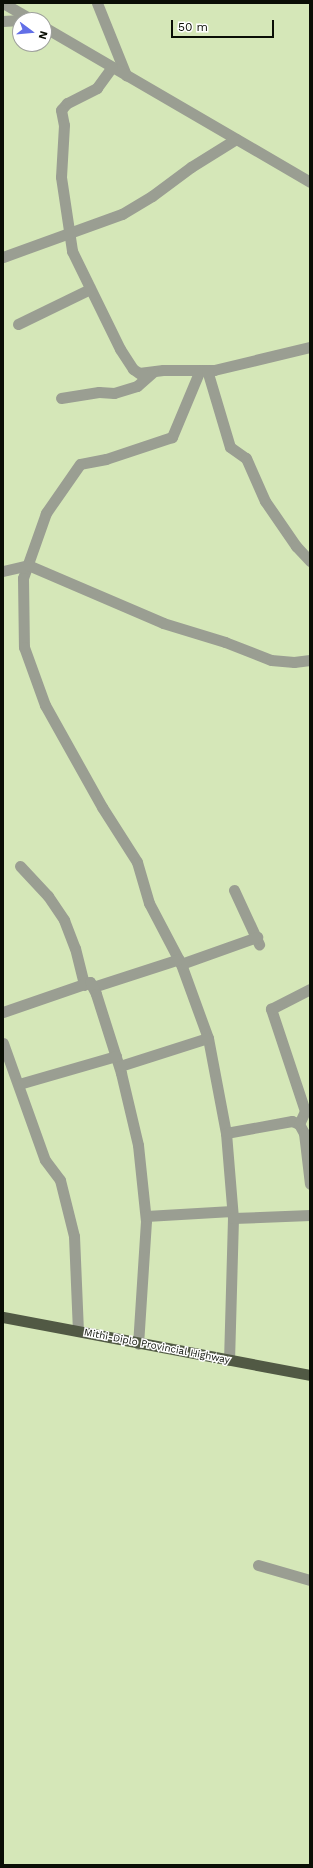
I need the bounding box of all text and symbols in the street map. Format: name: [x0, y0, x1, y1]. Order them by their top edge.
north arrow: [12, 12, 52, 52]
scale bar: [173, 12, 276, 38]
text: 50 m: [178, 20, 208, 34]
text: N: [36, 29, 50, 41]
street label: Mithi-Diplo Provincial Highway: [83, 1326, 231, 1366]

